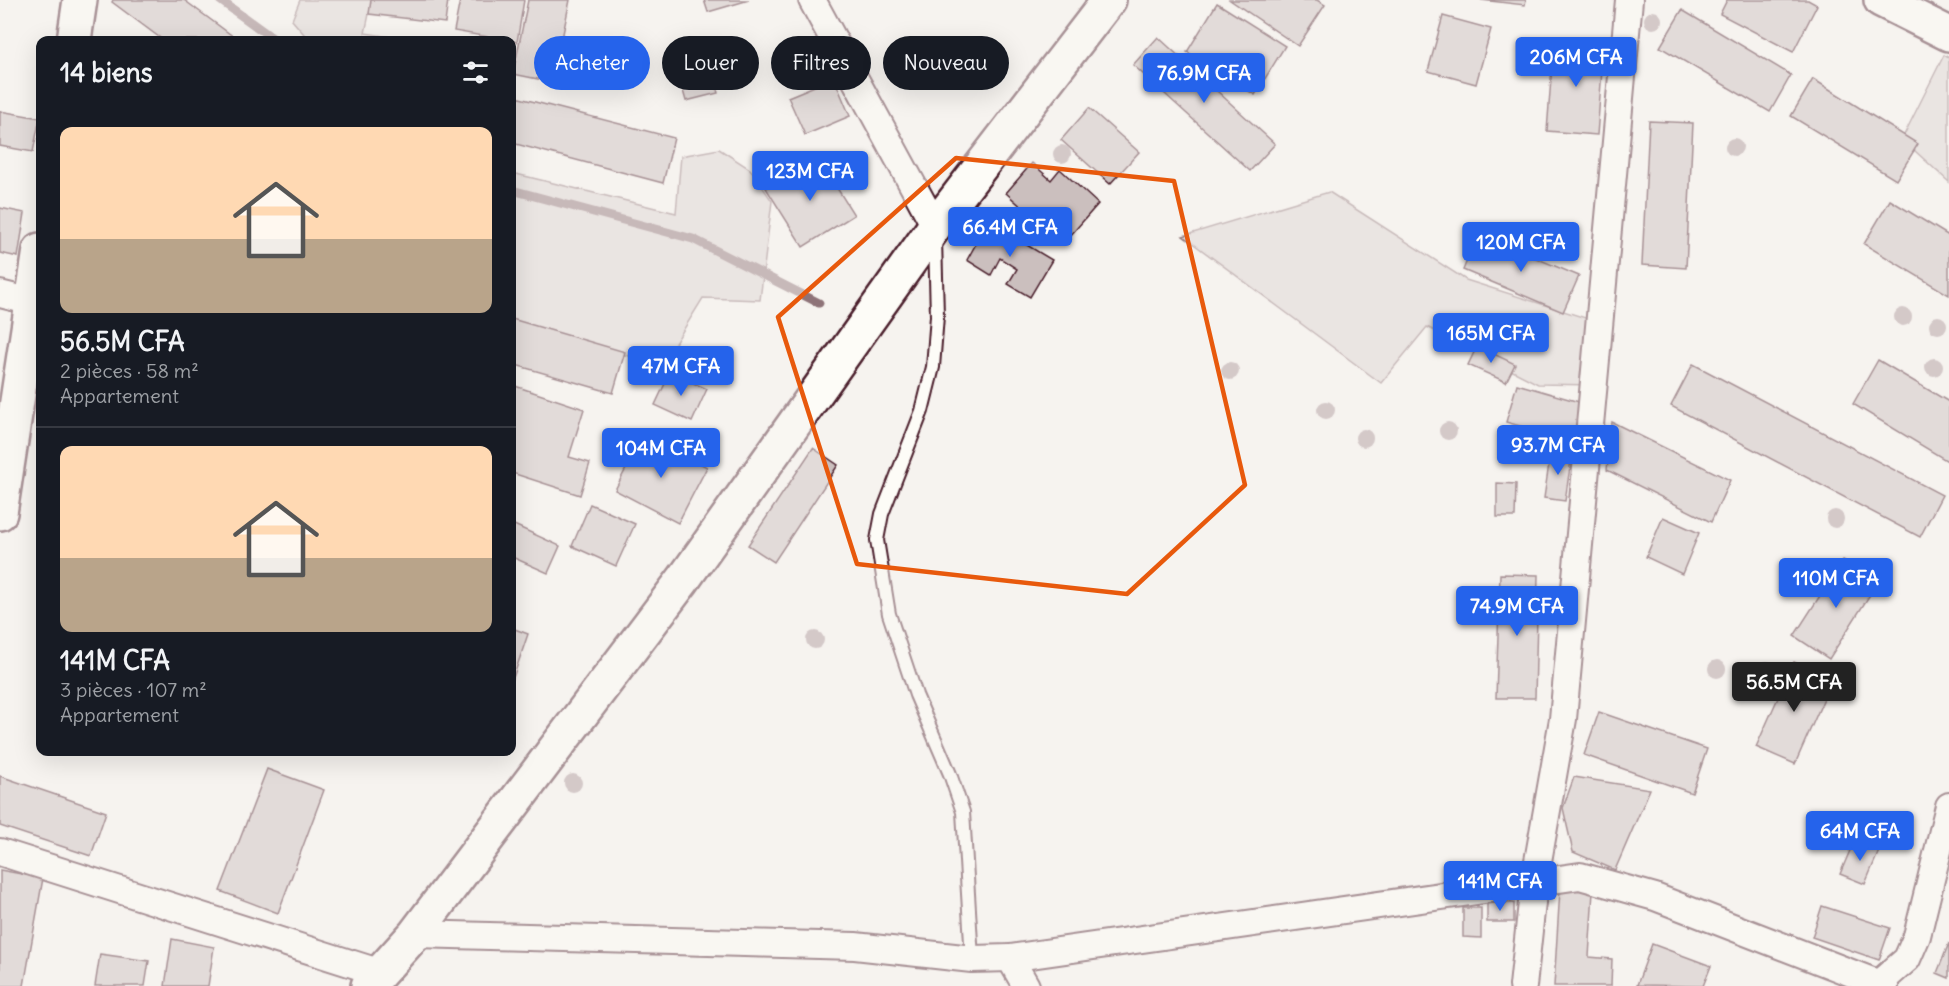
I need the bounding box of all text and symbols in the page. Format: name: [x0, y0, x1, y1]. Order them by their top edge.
chip: Acheter: [534, 36, 650, 90]
chip: Louer: [662, 36, 759, 90]
chip: Filtres: [771, 36, 871, 90]
chip: Nouveau: [883, 36, 1009, 90]
pin: 206M CFA: [1514, 37, 1638, 88]
text: 206M CFA: [1530, 44, 1622, 69]
pin: 76.9M CFA: [1135, 53, 1273, 104]
text: 14 biens: [60, 56, 153, 89]
icon: filters: [459, 56, 492, 89]
text: 76.9M CFA: [1157, 60, 1251, 85]
pin: 123M CFA: [748, 151, 872, 202]
text: 123M CFA: [766, 158, 854, 183]
icon: home: [222, 166, 330, 274]
pin: 66.4M CFA: [941, 207, 1079, 258]
text: 66.4M CFA: [962, 214, 1058, 239]
pin: 120M CFA: [1459, 222, 1583, 273]
text: 120M CFA: [1476, 229, 1566, 254]
pin: 165M CFA: [1429, 313, 1553, 364]
text: 165M CFA: [1447, 320, 1535, 345]
text: 56.5M CFA: [60, 325, 185, 358]
pin: 47M CFA: [626, 346, 736, 397]
text: 47M CFA: [642, 353, 720, 378]
text: 2 pièces · 58 m²: [60, 358, 199, 383]
text: Appartement: [60, 383, 179, 408]
pin: 93.7M CFA: [1489, 425, 1627, 476]
pin: 104M CFA: [599, 428, 723, 479]
text: 93.7M CFA: [1511, 432, 1605, 457]
text: 104M CFA: [616, 435, 706, 460]
icon: home: [222, 485, 330, 593]
pin: 110M CFA: [1774, 558, 1898, 609]
text: 110M CFA: [1793, 565, 1879, 590]
pin: 74.9M CFA: [1448, 586, 1586, 637]
text: 74.9M CFA: [1470, 593, 1564, 618]
text: 141M CFA: [60, 644, 170, 677]
pin: 56.5M CFA: [1725, 662, 1863, 713]
text: 56.5M CFA: [1746, 669, 1842, 694]
text: 3 pièces · 107 m²: [60, 677, 207, 702]
text: Appartement: [60, 702, 179, 727]
pin: 64M CFA: [1805, 811, 1915, 862]
text: 64M CFA: [1820, 818, 1900, 843]
pin: 141M CFA: [1438, 861, 1562, 912]
text: 141M CFA: [1458, 868, 1542, 893]

